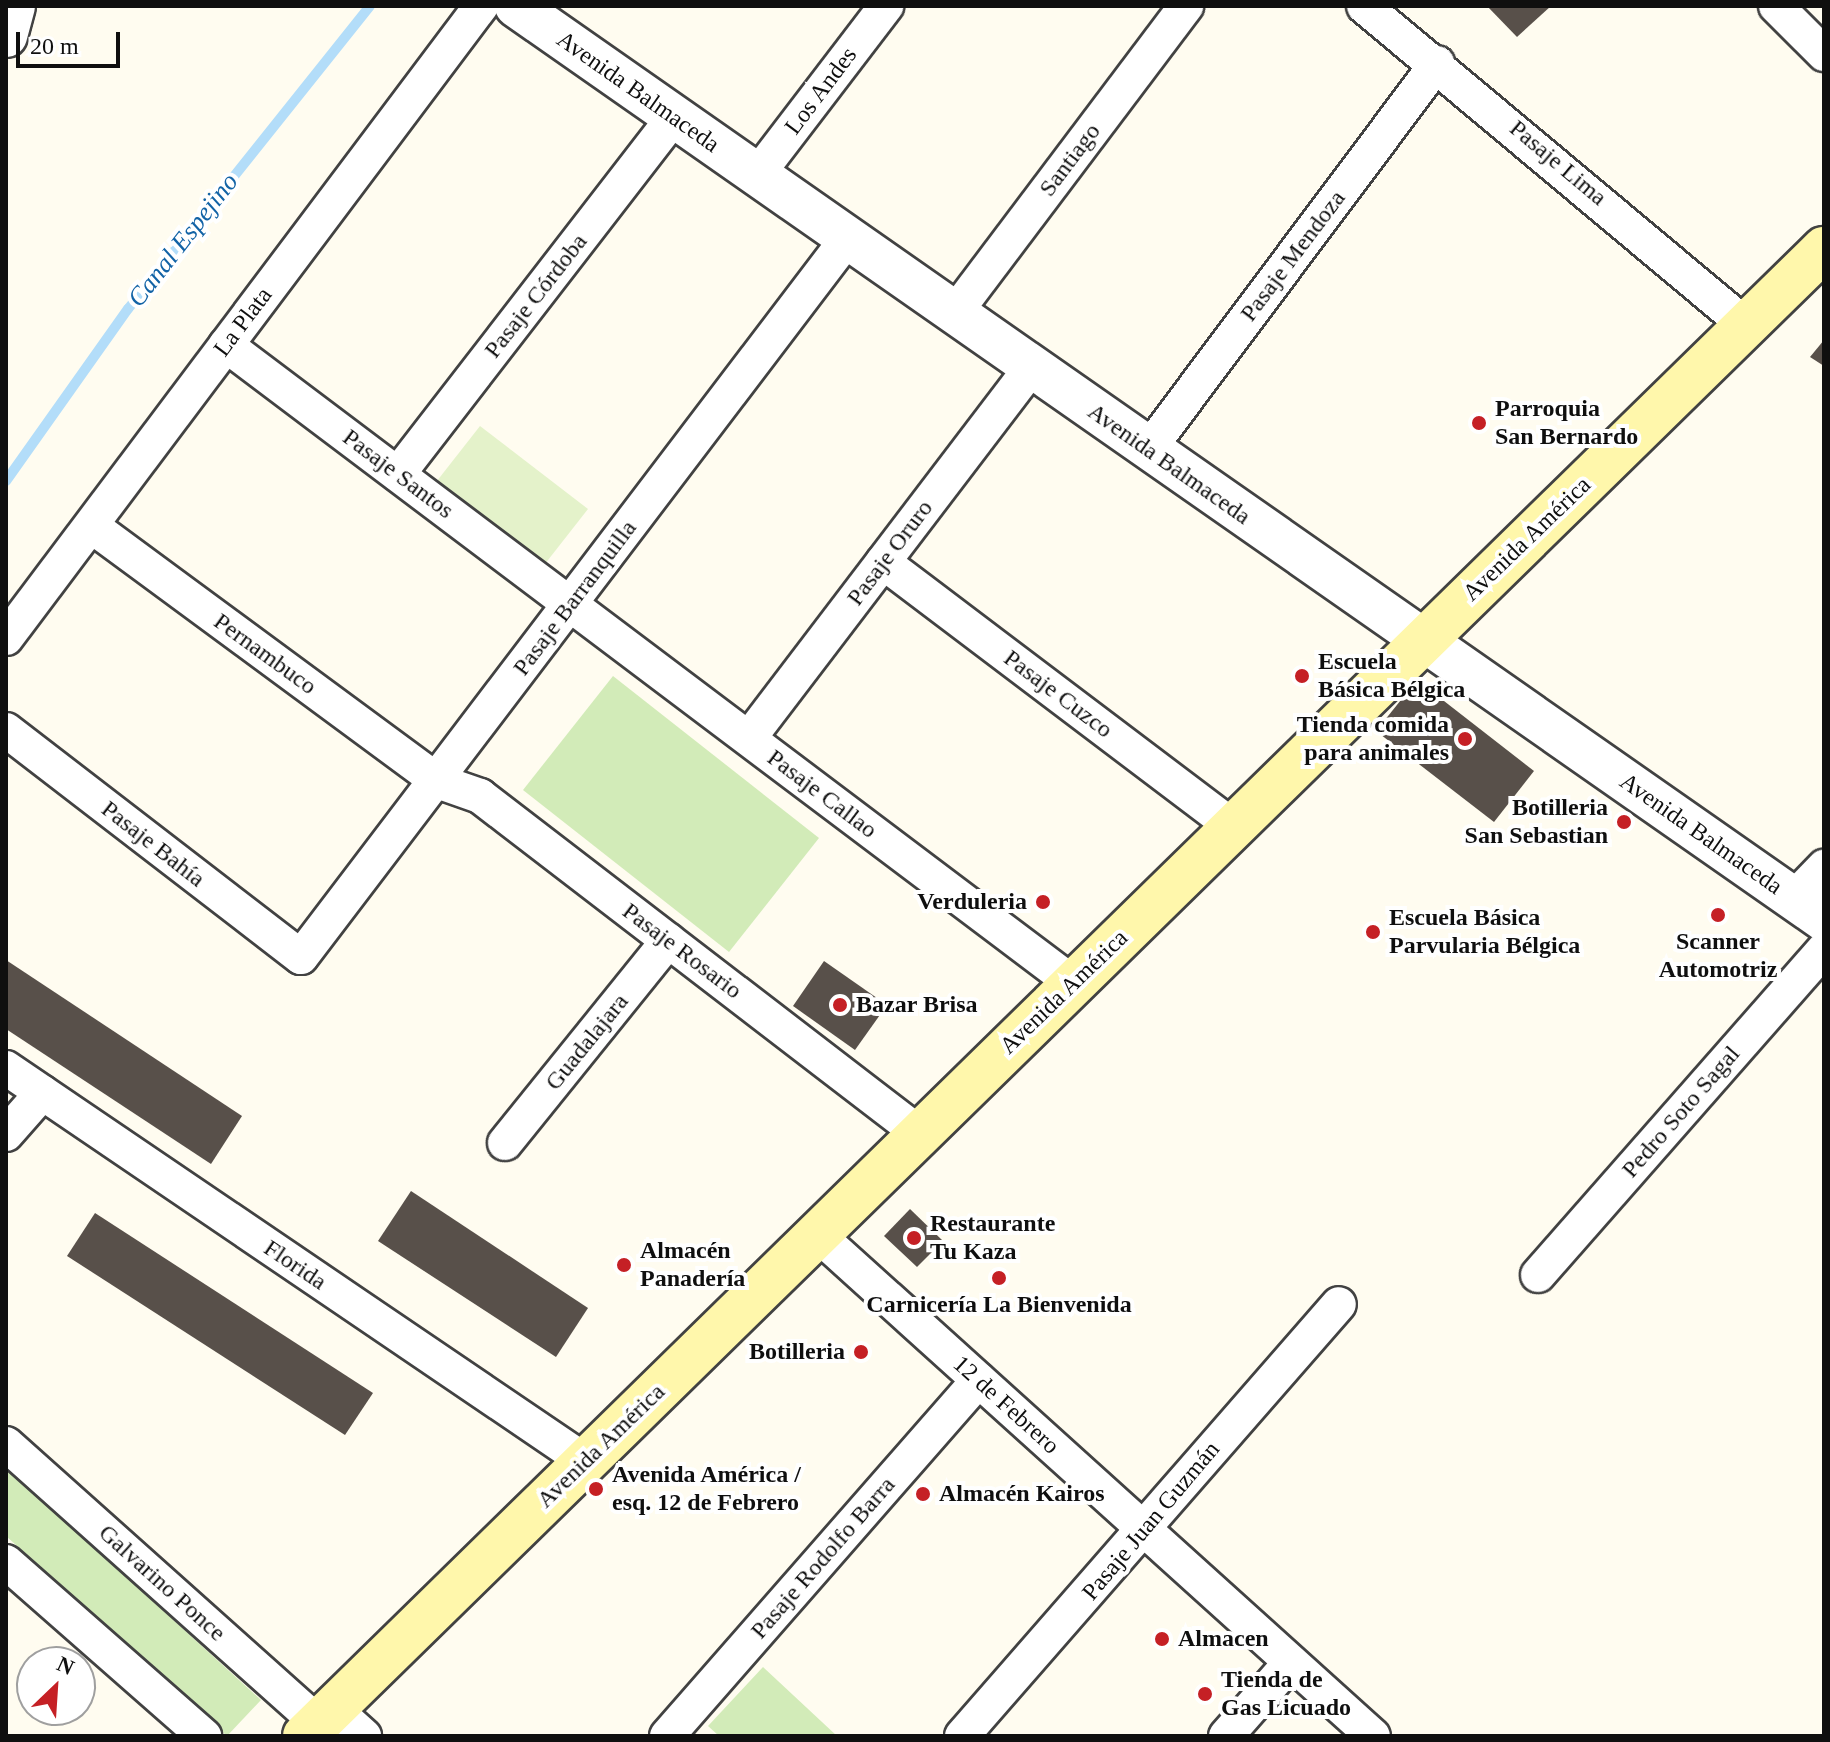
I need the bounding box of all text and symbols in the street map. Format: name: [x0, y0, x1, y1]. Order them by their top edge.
scale bar: [20, 16, 124, 66]
street label: Avenida Balmaceda: [551, 25, 725, 159]
text: 20 m: [30, 33, 79, 59]
street label: Los Andes: [778, 41, 864, 141]
street label: Pasaje Lima: [1504, 114, 1612, 212]
street label: Santiago: [1033, 118, 1107, 202]
water label: Canal Espejino: [121, 167, 245, 313]
street label: Pasaje Mendoza: [1234, 185, 1352, 327]
street label: Pasaje Córdoba: [478, 228, 594, 364]
street label: La Plata: [208, 282, 278, 362]
place label: Parroquia San Bernardo: [1495, 395, 1638, 451]
street label: Avenida Balmaceda: [1082, 397, 1256, 531]
marker: Parroquia San Bernardo: [1470, 414, 1488, 432]
street label: Pasaje Santos: [337, 423, 459, 525]
street label: Avenida América: [1457, 470, 1597, 608]
street label: Pasaje Oruro: [841, 495, 939, 611]
street label: Pasaje Barranquilla: [507, 515, 643, 681]
street label: Pernambuco: [208, 607, 322, 701]
street label: Pasaje Cuzco: [998, 644, 1118, 744]
place label: Escuela Básica Bélgica: [1318, 648, 1465, 704]
marker: Escuela Básica Bélgica: [1293, 667, 1311, 685]
place label: Tienda comida para animales: [1297, 711, 1449, 767]
marker: Tienda comida para animales: [1456, 730, 1474, 748]
street label: Pasaje Callao: [761, 743, 883, 845]
street label: Avenida Balmaceda: [1614, 767, 1788, 901]
place label: Botilleria San Sebastian: [1465, 794, 1608, 850]
street label: Pasaje Bahía: [96, 795, 210, 893]
marker: Botilleria San Sebastian: [1615, 813, 1633, 831]
place label: Verduleria: [917, 888, 1027, 916]
marker: Verduleria: [1034, 893, 1052, 911]
street label: Pasaje Rosario: [617, 897, 747, 1005]
place label: Escuela Básica Parvularia Bélgica: [1389, 904, 1580, 960]
marker: Scanner Automotriz: [1709, 906, 1727, 924]
street label: Avenida América: [994, 923, 1134, 1061]
marker: Escuela Básica Parvularia Bélgica: [1364, 923, 1382, 941]
place label: Scanner Automotriz: [1659, 928, 1777, 984]
street label: Guadalajara: [539, 988, 635, 1096]
place label: Bazar Brisa: [856, 991, 978, 1019]
marker: Bazar Brisa: [831, 996, 849, 1014]
street label: Pedro Soto Sagal: [1616, 1040, 1746, 1184]
place label: Restaurante Tu Kaza: [930, 1210, 1055, 1266]
marker: Restaurante Tu Kaza: [905, 1229, 923, 1247]
street label: Florida: [258, 1234, 332, 1296]
place label: Almacén Panadería: [640, 1237, 745, 1293]
marker: Almacén Panadería: [615, 1256, 633, 1274]
marker: Carnicería La Bienvenida: [990, 1269, 1008, 1287]
place label: Carnicería La Bienvenida: [866, 1291, 1132, 1319]
place label: Botilleria: [749, 1338, 845, 1366]
marker: Botilleria: [852, 1343, 870, 1361]
street label: 12 de Febrero: [947, 1350, 1065, 1460]
street label: Avenida América: [531, 1377, 671, 1515]
street label: Pasaje Juan Guzmán: [1076, 1436, 1226, 1606]
place label: Avenida América / esq. 12 de Febrero: [612, 1461, 802, 1517]
street label: Pasaje Rodolfo Barra: [745, 1471, 901, 1645]
marker: Avenida América / esq. 12 de Febrero: [587, 1480, 605, 1498]
place label: Almacén Kairos: [939, 1480, 1105, 1508]
marker: Almacén Kairos: [914, 1485, 932, 1503]
street label: Galvarino Ponce: [93, 1519, 231, 1647]
place label: Almacen: [1178, 1625, 1269, 1653]
marker: Almacen: [1153, 1630, 1171, 1648]
north arrow: [16, 1646, 96, 1726]
text: N: [53, 1651, 78, 1680]
place label: Tienda de Gas Licuado: [1221, 1666, 1351, 1722]
marker: Tienda de Gas Licuado: [1196, 1685, 1214, 1703]

